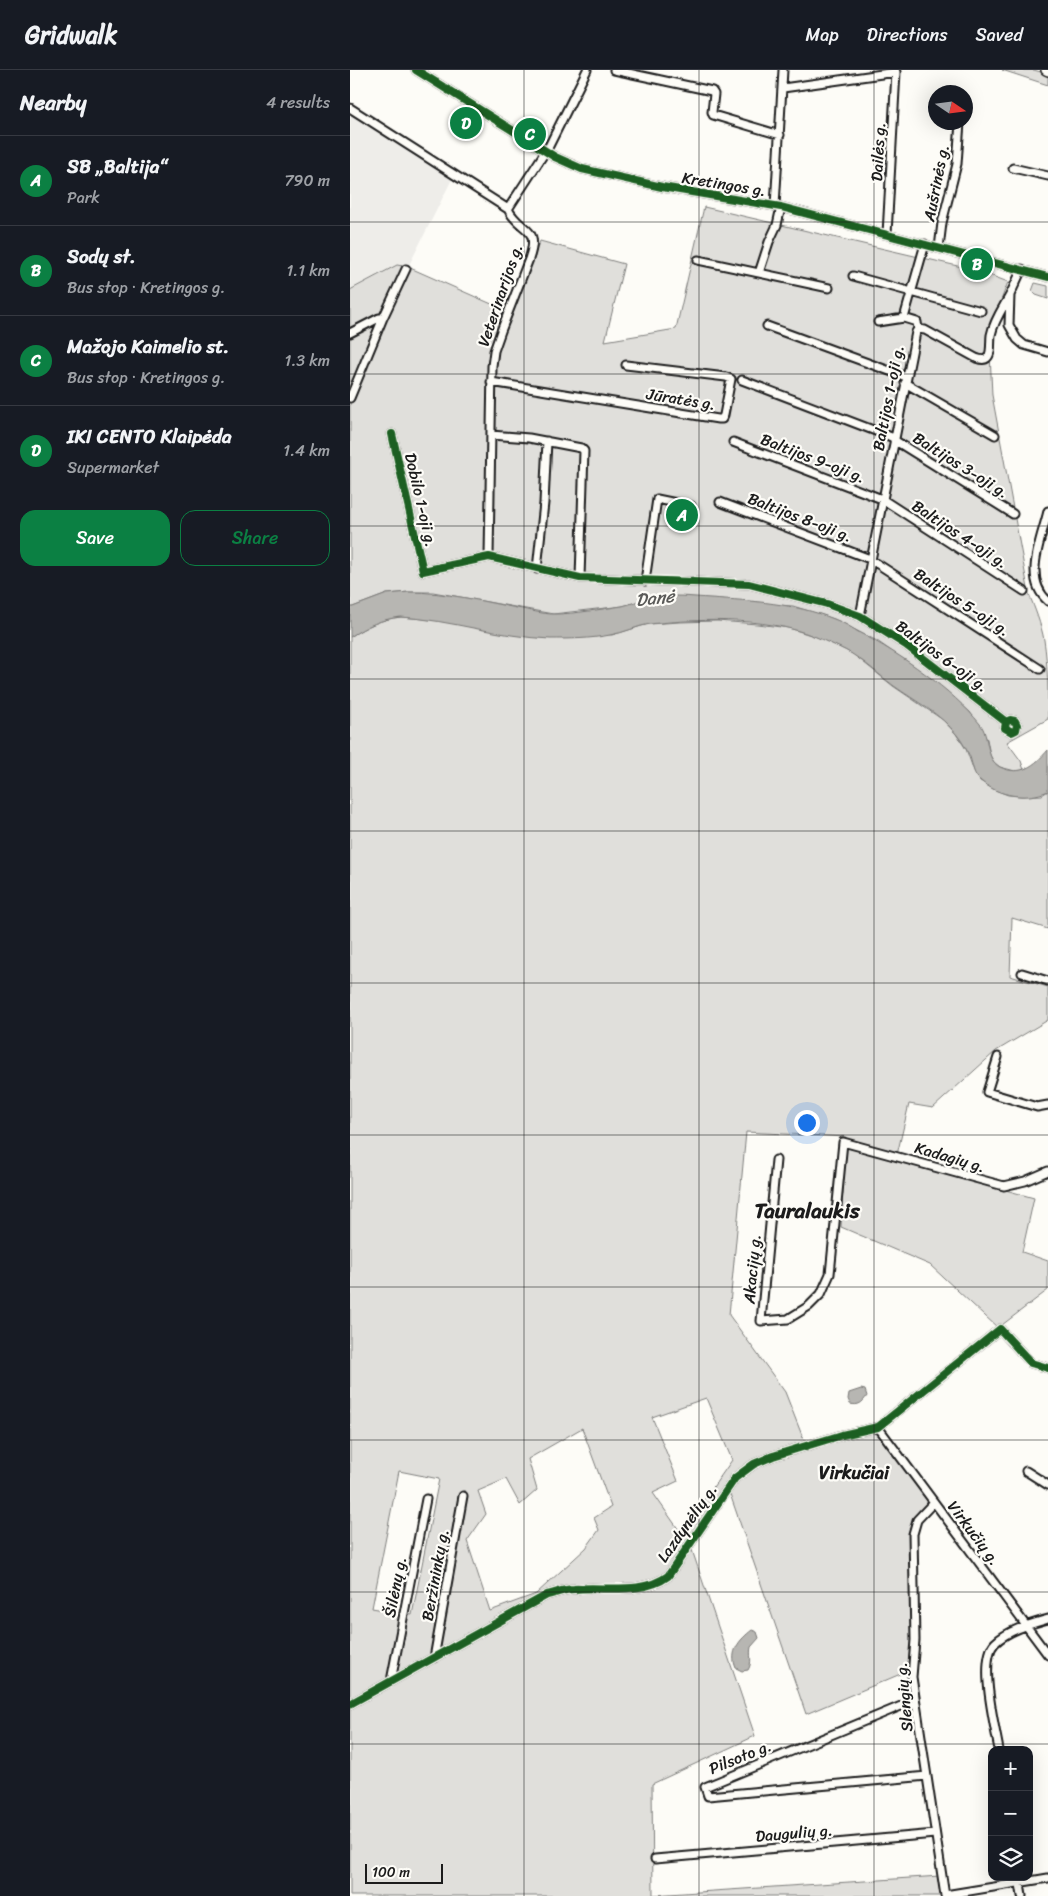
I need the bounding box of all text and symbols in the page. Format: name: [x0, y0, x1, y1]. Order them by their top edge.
text: Gridwalk: [25, 14, 117, 56]
text: Map: [806, 19, 839, 51]
text: Directions: [867, 19, 948, 51]
text: Saved: [976, 19, 1023, 51]
text: Nearby: [20, 84, 86, 122]
north arrow: [928, 85, 973, 130]
text: 4 results: [266, 88, 330, 117]
pin: D: [450, 104, 482, 142]
pin: C: [514, 115, 546, 153]
street label: Dailės g.: [862, 122, 894, 182]
street label: Aušrinės g.: [914, 142, 958, 225]
text: SB „Baltija“: [67, 150, 167, 183]
street label: Kretingos g.: [680, 163, 768, 205]
text: A: [31, 166, 41, 195]
text: 790 m: [284, 166, 330, 195]
text: Park: [67, 183, 100, 212]
text: Sodų st.: [67, 240, 136, 273]
street label: Veterinarijos g.: [469, 240, 531, 350]
pin: B: [961, 245, 993, 283]
text: B: [31, 256, 41, 285]
text: 1.1 km: [286, 256, 330, 285]
text: Bus stop · Kretingos g.: [67, 273, 225, 302]
text: Mažojo Kaimelio st.: [67, 330, 229, 363]
street label: Baltijos 1-oji g.: [864, 343, 912, 453]
text: C: [31, 346, 41, 375]
text: 1.3 km: [285, 346, 330, 375]
text: Bus stop · Kretingos g.: [67, 363, 225, 392]
street label: Jūratės g.: [643, 379, 718, 419]
text: IKI CENTO Klaipėda: [67, 420, 232, 453]
street label: Baltijos 3-oji g.: [907, 424, 1015, 506]
street label: Baltijos 9-oji g.: [756, 425, 870, 491]
text: D: [31, 436, 41, 465]
text: 1.4 km: [283, 436, 330, 465]
street label: Dobilo 1-oji g.: [396, 450, 446, 550]
text: Supermarket: [67, 453, 159, 482]
street label: Baltijos 8-oji g.: [743, 484, 857, 550]
street label: Baltijos 4-oji g.: [906, 492, 1014, 576]
pin: A: [666, 496, 698, 534]
button: Save: [20, 510, 170, 566]
button: Share: [180, 510, 330, 566]
street label: Baltijos 5-oji g.: [908, 560, 1016, 644]
water label: Danė: [634, 579, 679, 616]
street label: Baltijos 6-oji g.: [889, 612, 995, 700]
your location: [794, 1110, 820, 1136]
street label: Kadagių g.: [911, 1133, 989, 1181]
district label: Tauralaukis: [754, 1192, 861, 1230]
street label: Akacijų g.: [734, 1233, 769, 1306]
district label: Virkučiai: [819, 1457, 890, 1489]
street label: Lazdynėlių g.: [649, 1477, 725, 1569]
street label: Virkučių g.: [940, 1494, 1008, 1572]
street label: Beržininkų g.: [413, 1527, 457, 1623]
street label: Šilėnų g.: [375, 1554, 415, 1620]
street label: Slengių g.: [887, 1661, 921, 1733]
street label: Pilsoto g.: [704, 1731, 776, 1783]
map controls: [988, 1746, 1033, 1881]
button: +: [988, 1746, 1033, 1791]
button: −: [988, 1791, 1033, 1836]
street label: Daugulių g.: [754, 1815, 834, 1851]
button: layers: [988, 1836, 1033, 1881]
text: 100 m: [372, 1860, 410, 1885]
scale bar: [365, 1861, 442, 1884]

